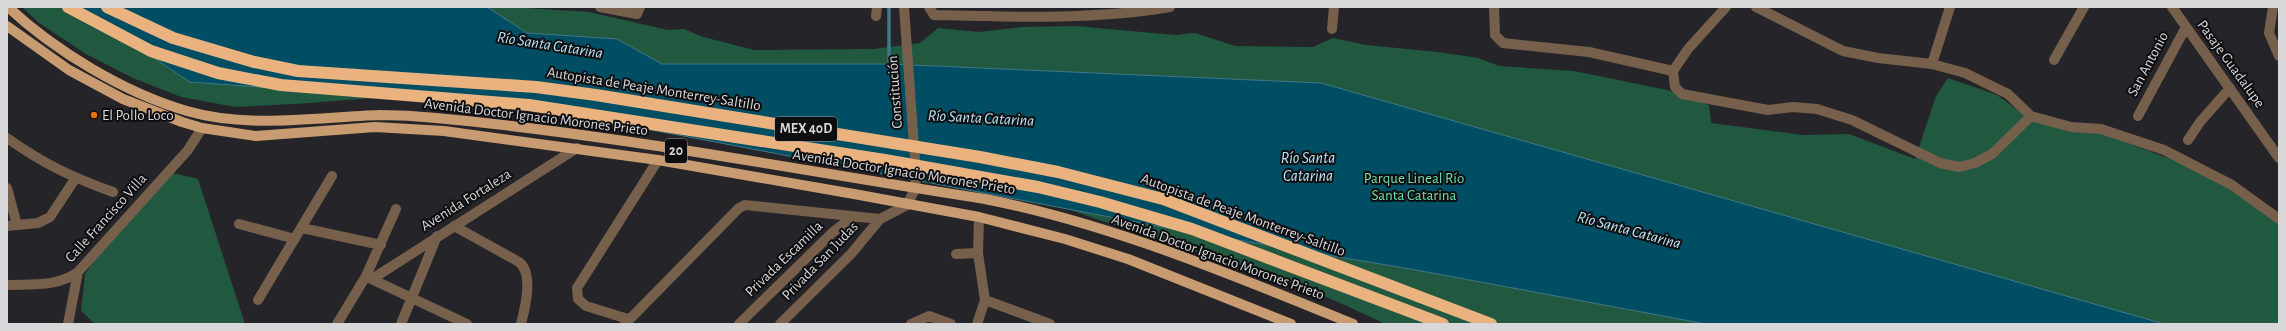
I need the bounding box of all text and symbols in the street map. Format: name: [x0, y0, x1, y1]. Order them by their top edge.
street label: Pasaje Guadalupe: [2194, 17, 2268, 111]
water label: Río Santa Catarina: [496, 29, 604, 61]
street label: San Antonio: [2125, 29, 2171, 99]
street label: Constitución: [885, 55, 905, 129]
street label: Autopista de Peaje Monterrey-Saltillo: [546, 65, 762, 113]
street label: Avenida Doctor Ignacio Morones Prieto: [423, 96, 649, 138]
water label: Río Santa Catarina: [927, 107, 1035, 129]
place label: El Pollo Loco: [102, 108, 174, 123]
marker: El Pollo Loco: [89, 110, 99, 120]
road number: MEX 40D: [775, 117, 837, 141]
road number: 20: [665, 139, 687, 163]
street label: Avenida Doctor Ignacio Morones Prieto: [792, 147, 1016, 197]
water label: Río Santa Catarina: [1281, 150, 1335, 184]
street label: Avenida Fortaleza: [418, 166, 514, 234]
street label: Calle Francisco Villa: [62, 171, 150, 265]
street label: Autopista de Peaje Monterrey-Saltillo: [1139, 171, 1347, 259]
park label: Parque Lineal Río Santa Catarina: [1364, 171, 1464, 203]
water label: Río Santa Catarina: [1575, 208, 1683, 252]
street label: Avenida Doctor Ignacio Morones Prieto: [1110, 211, 1326, 303]
street label: Privada Escamilla: [742, 218, 826, 300]
street label: Privada San Judas: [779, 219, 861, 303]

